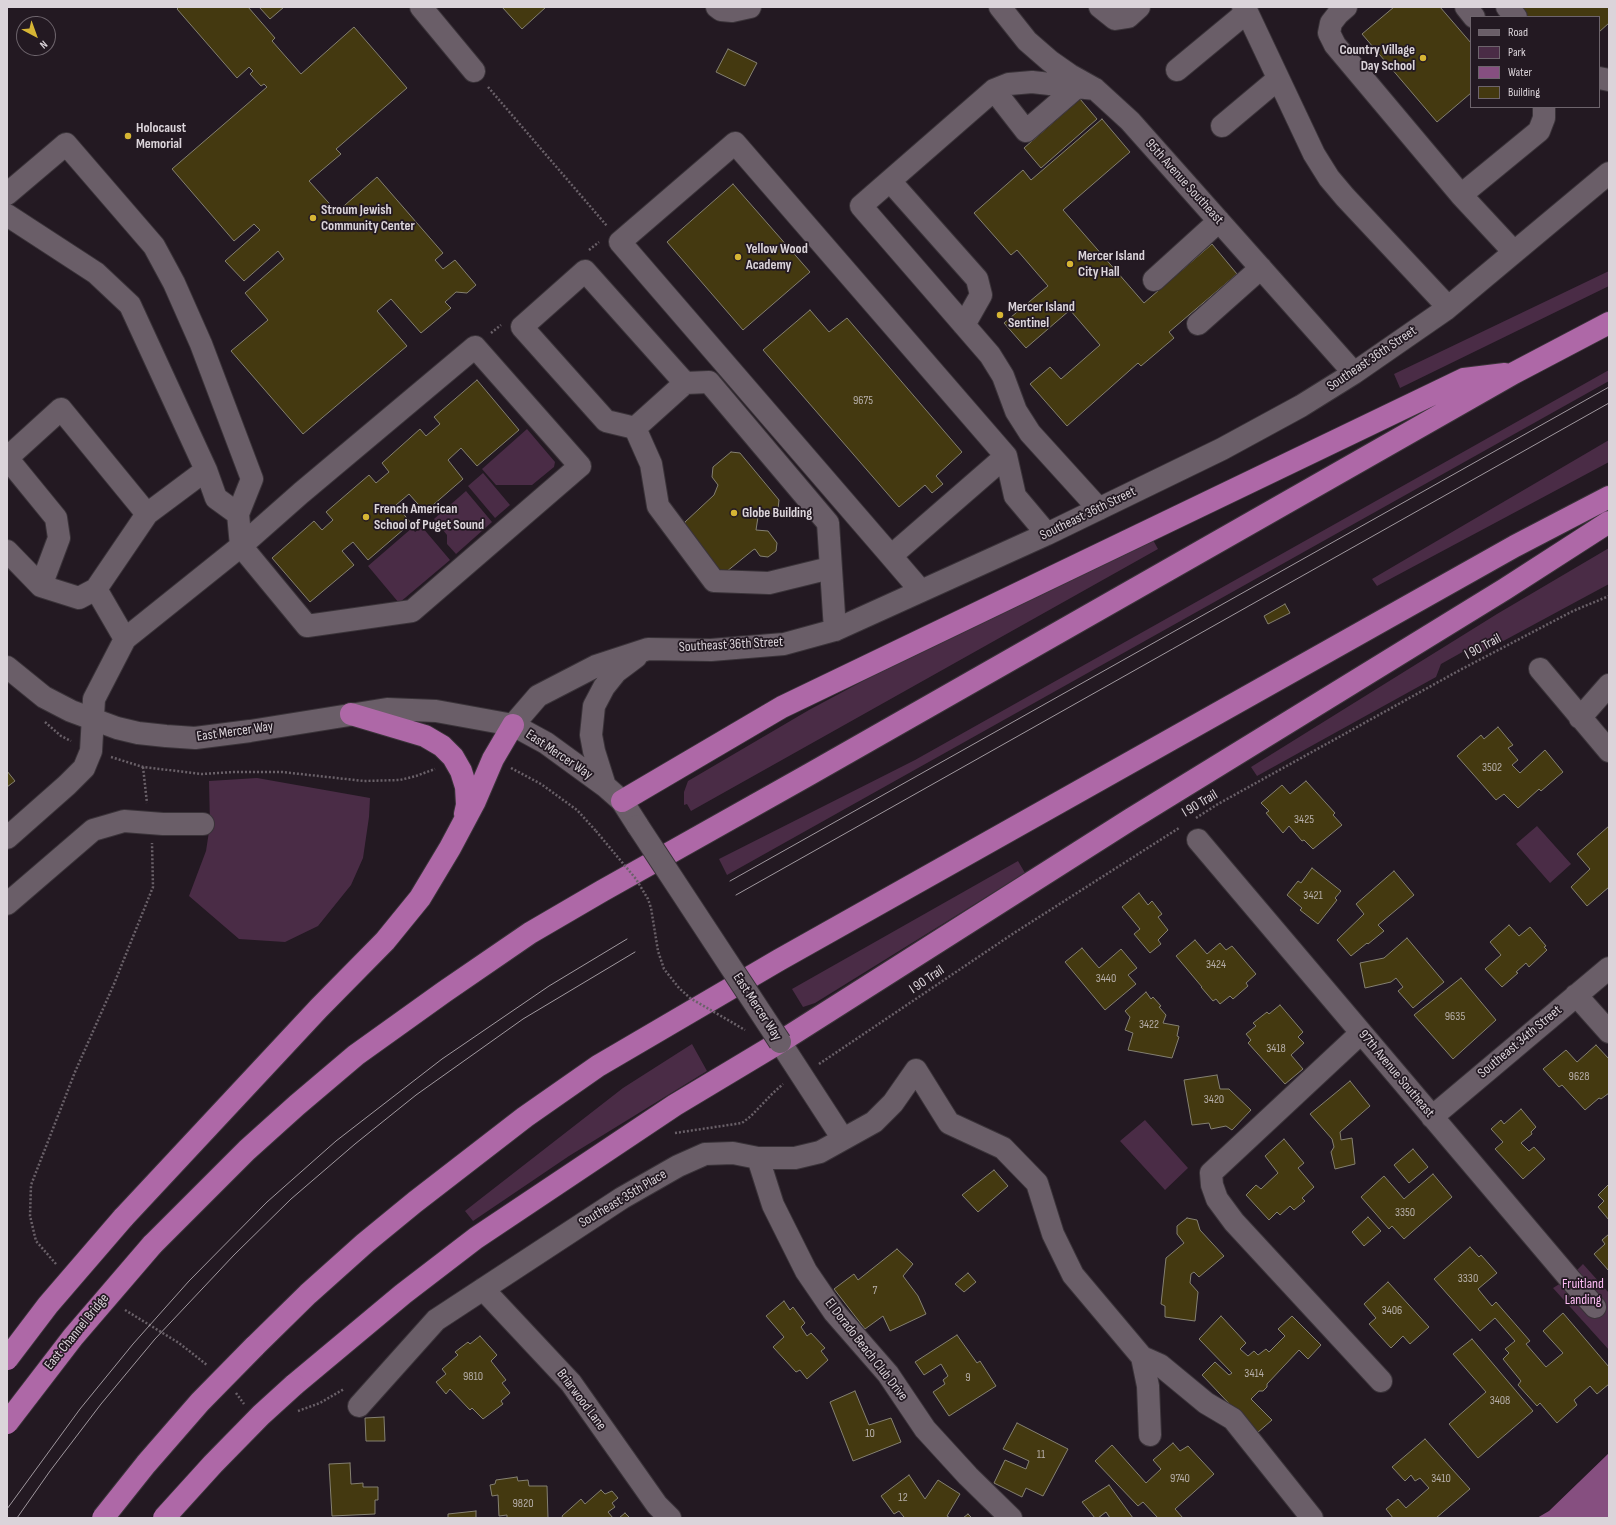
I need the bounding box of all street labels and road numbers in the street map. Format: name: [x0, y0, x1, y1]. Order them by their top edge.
street label: 95th Avenue Southeast: [1141, 136, 1227, 228]
street label: Southeast 36th Street: [1324, 323, 1420, 395]
street label: Southeast 36th Street: [1037, 484, 1139, 544]
street label: I 90 Trail: [1462, 630, 1504, 664]
street label: Southeast 36th Street: [678, 634, 784, 656]
street label: East Mercer Way: [196, 718, 274, 746]
street label: East Mercer Way: [522, 726, 596, 784]
street label: I 90 Trail: [1179, 787, 1221, 821]
street label: I 90 Trail: [906, 962, 948, 998]
street label: East Mercer Way: [729, 970, 785, 1044]
street label: Southeast 34th Street: [1475, 1002, 1565, 1082]
street label: 97th Avenue Southeast: [1355, 1027, 1437, 1121]
street label: Southeast 35th Place: [576, 1166, 670, 1232]
street label: East Channel Bridge: [41, 1291, 113, 1373]
street label: El Dorado Beach Club Drive: [821, 1296, 911, 1404]
street label: Briarwood Lane: [553, 1366, 609, 1434]

